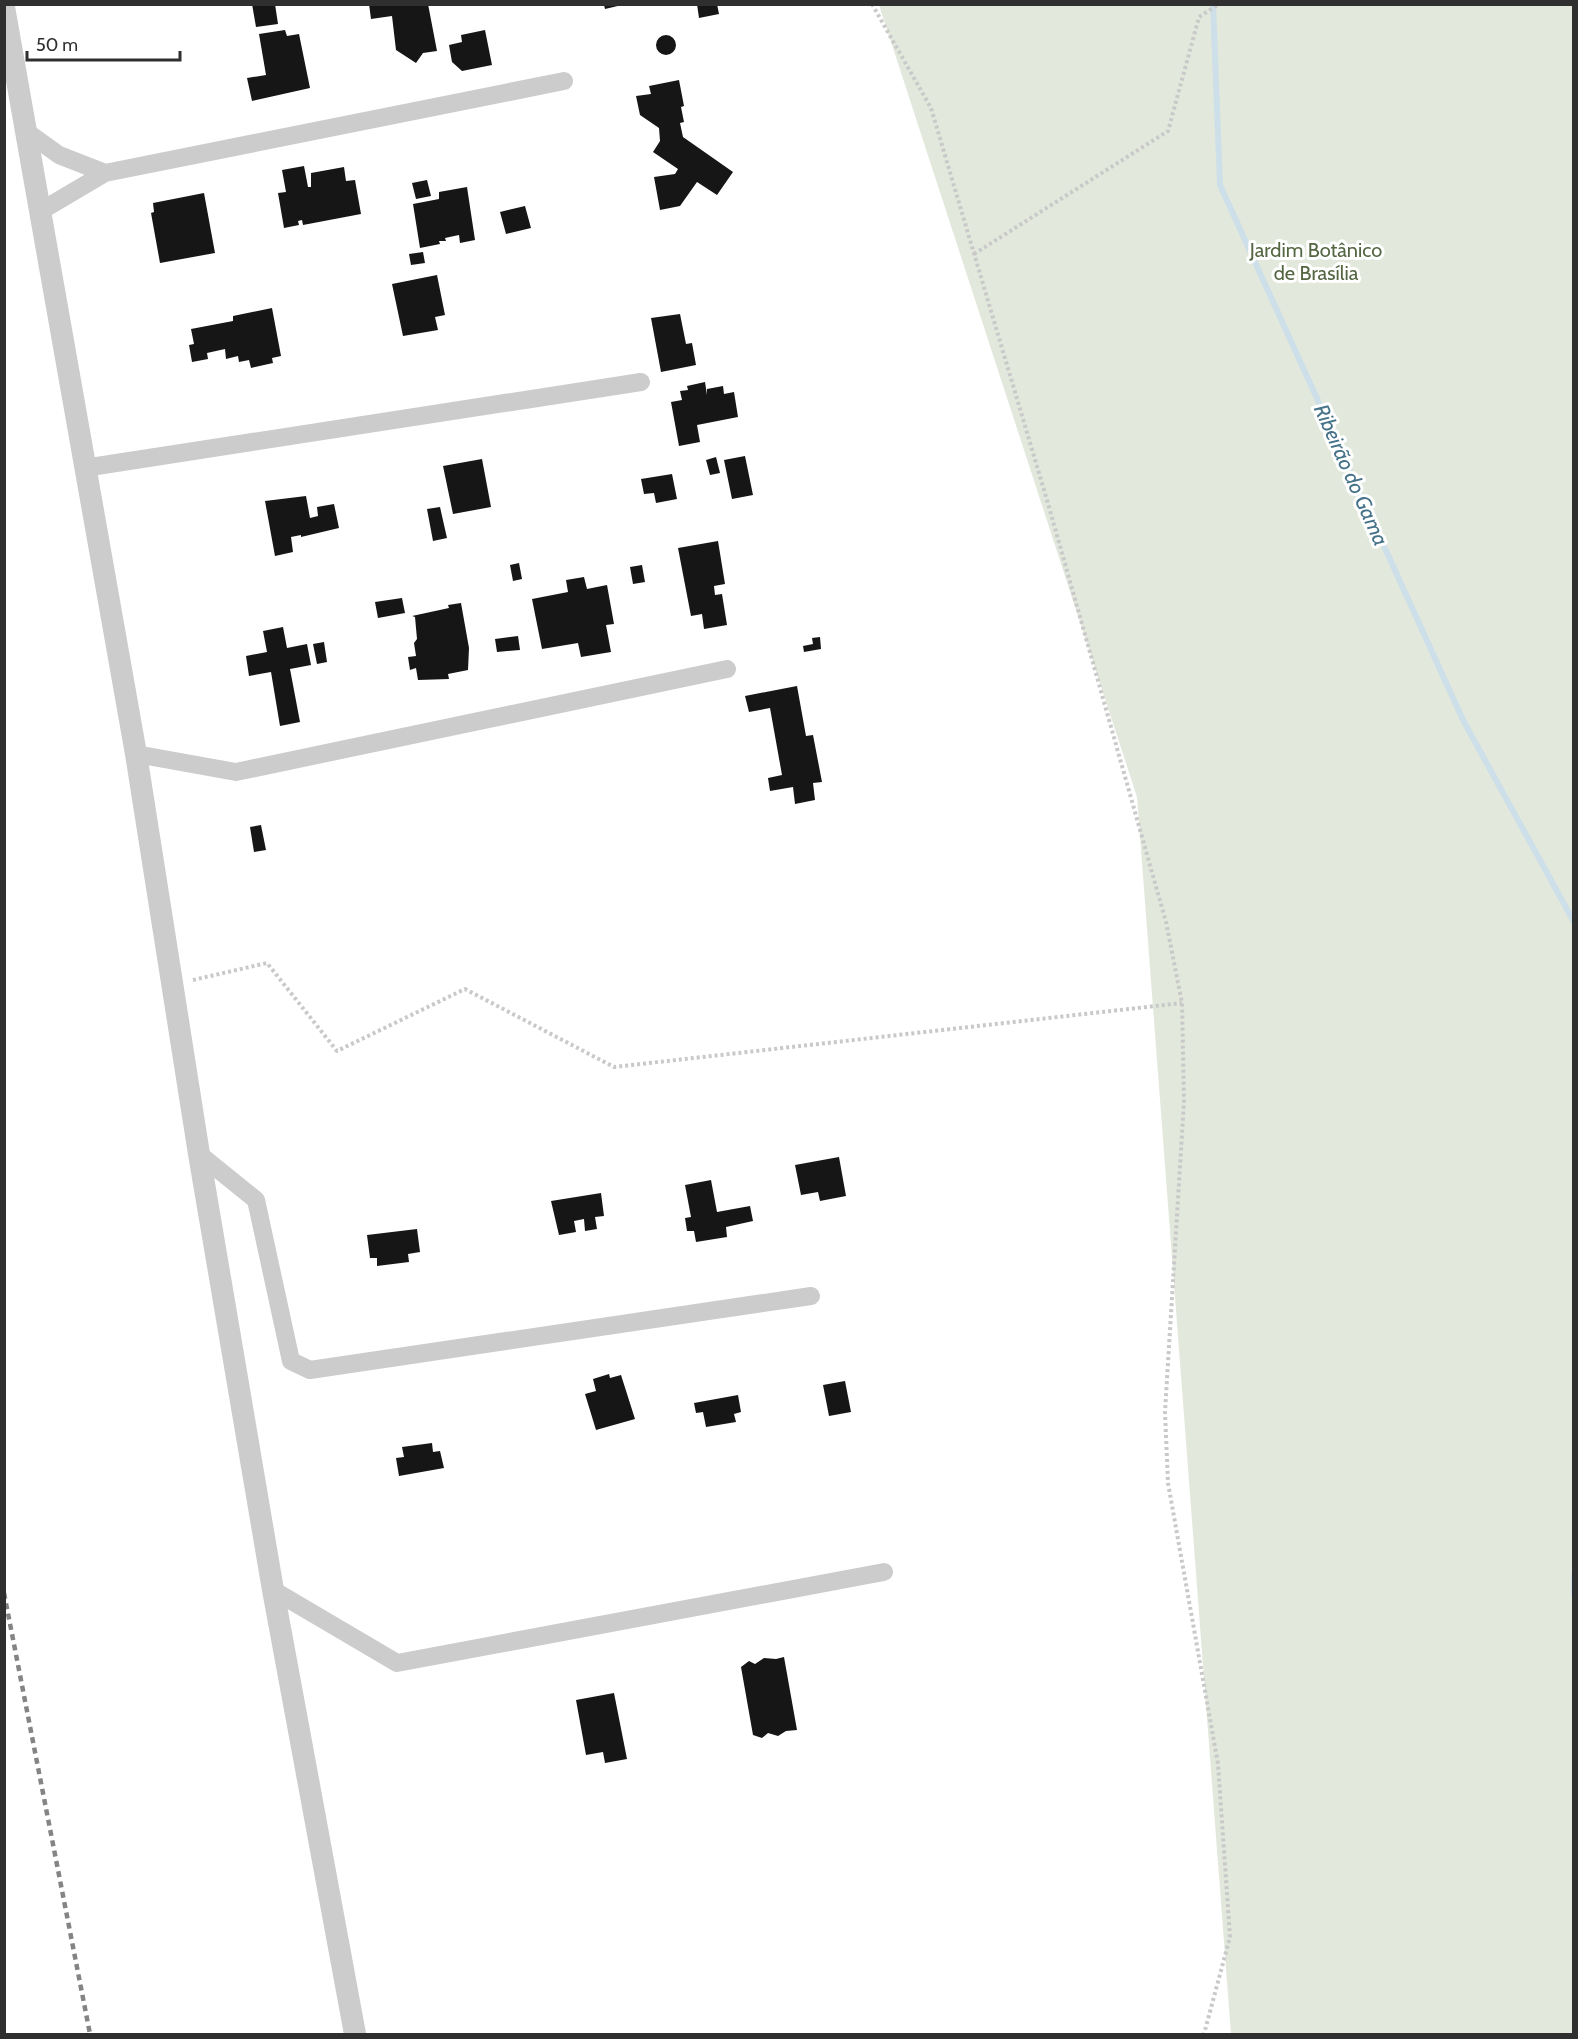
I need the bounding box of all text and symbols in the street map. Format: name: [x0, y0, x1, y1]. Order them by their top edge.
scale bar: [27, 24, 180, 62]
text: 50 m: [36, 34, 78, 56]
park label: Jardim Botânico de Brasília: [1249, 238, 1382, 285]
water label: Ribeirão do Gama: [1309, 400, 1394, 549]

